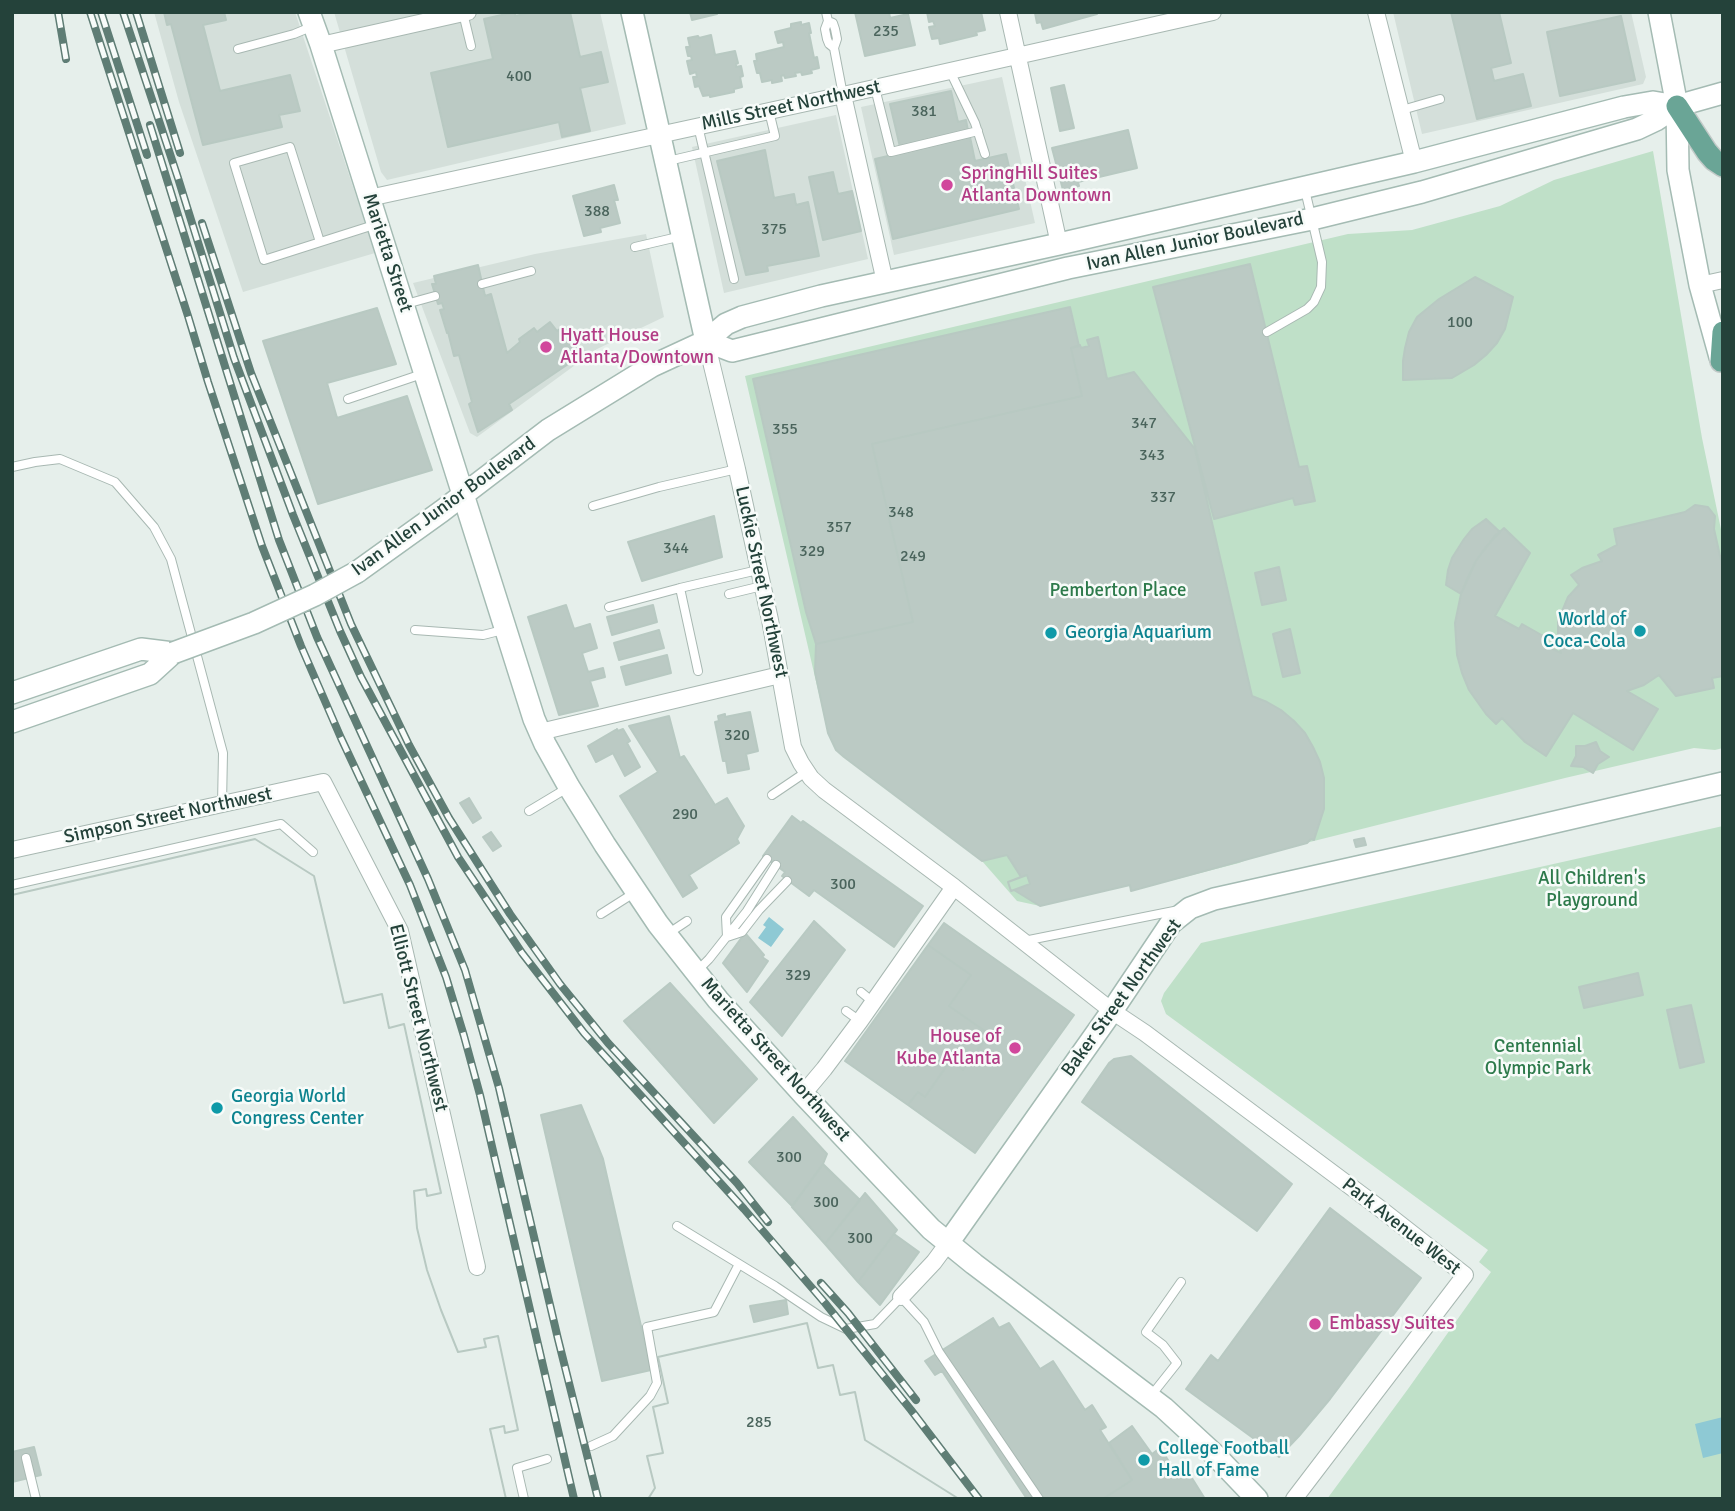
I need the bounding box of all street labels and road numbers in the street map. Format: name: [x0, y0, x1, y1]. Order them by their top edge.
street label: Mills Street Northwest: [699, 76, 883, 136]
street label: Marietta Street: [357, 191, 417, 315]
street label: Ivan Allen Junior Boulevard: [1084, 208, 1306, 276]
street label: Ivan Allen Junior Boulevard: [348, 433, 540, 581]
street label: Luckie Street Northwest: [730, 484, 792, 680]
street label: Simpson Street Northwest: [62, 783, 274, 849]
street label: Baker Street Northwest: [1057, 915, 1187, 1081]
street label: Elliott Street Northwest: [384, 922, 452, 1114]
street label: Marietta Street Northwest: [695, 973, 855, 1147]
street label: Park Avenue West: [1337, 1174, 1465, 1280]

